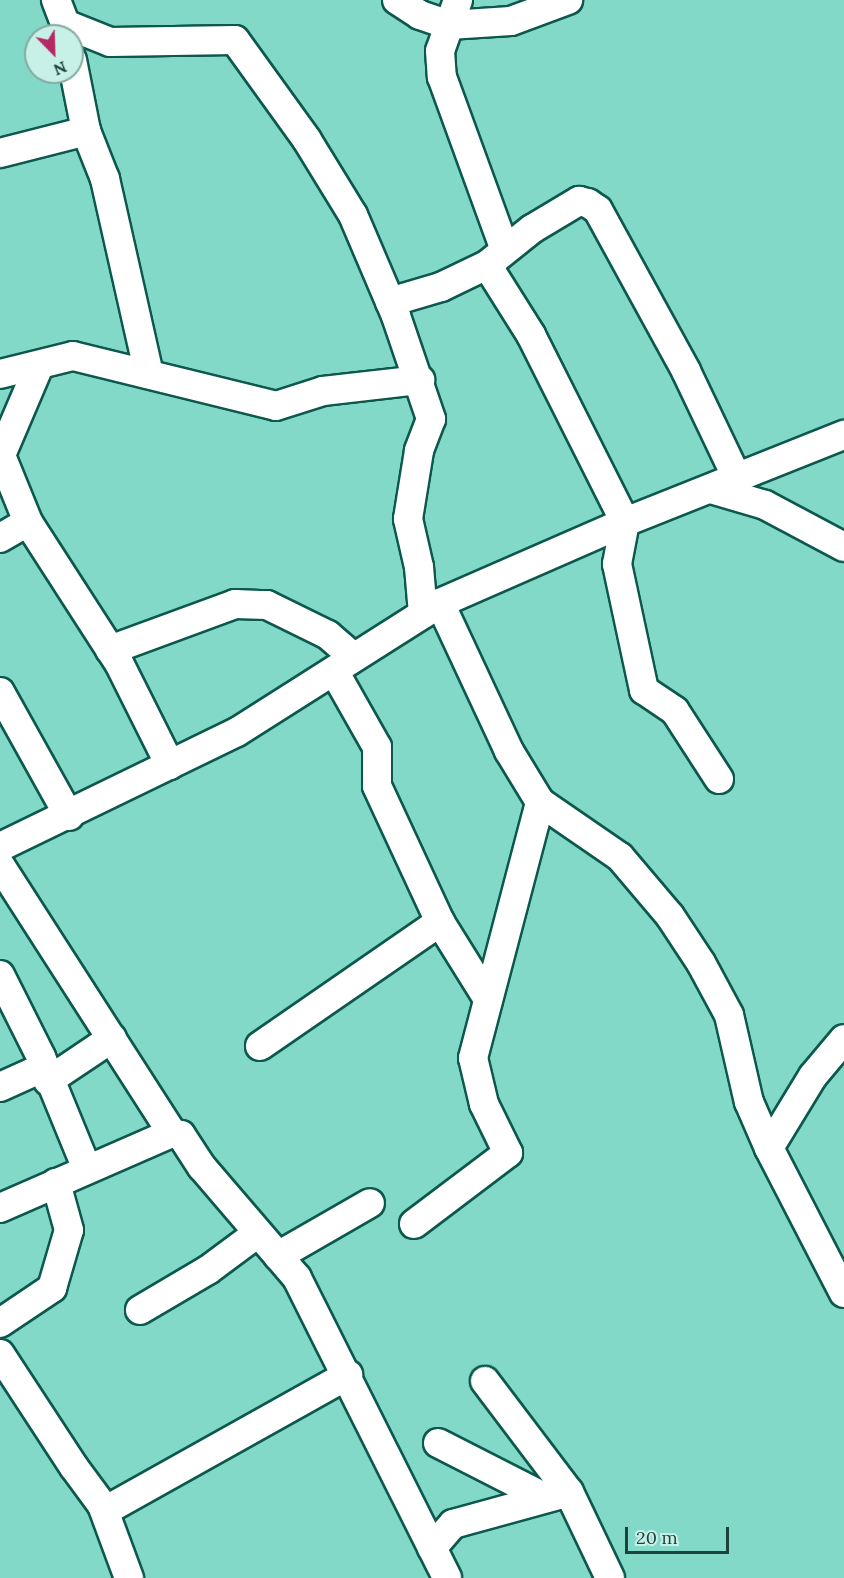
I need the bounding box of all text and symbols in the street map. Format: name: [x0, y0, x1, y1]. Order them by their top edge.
north arrow: [24, 24, 84, 84]
text: N: [51, 57, 70, 80]
scale bar: [628, 1515, 732, 1553]
text: 20 m: [636, 1526, 678, 1549]

